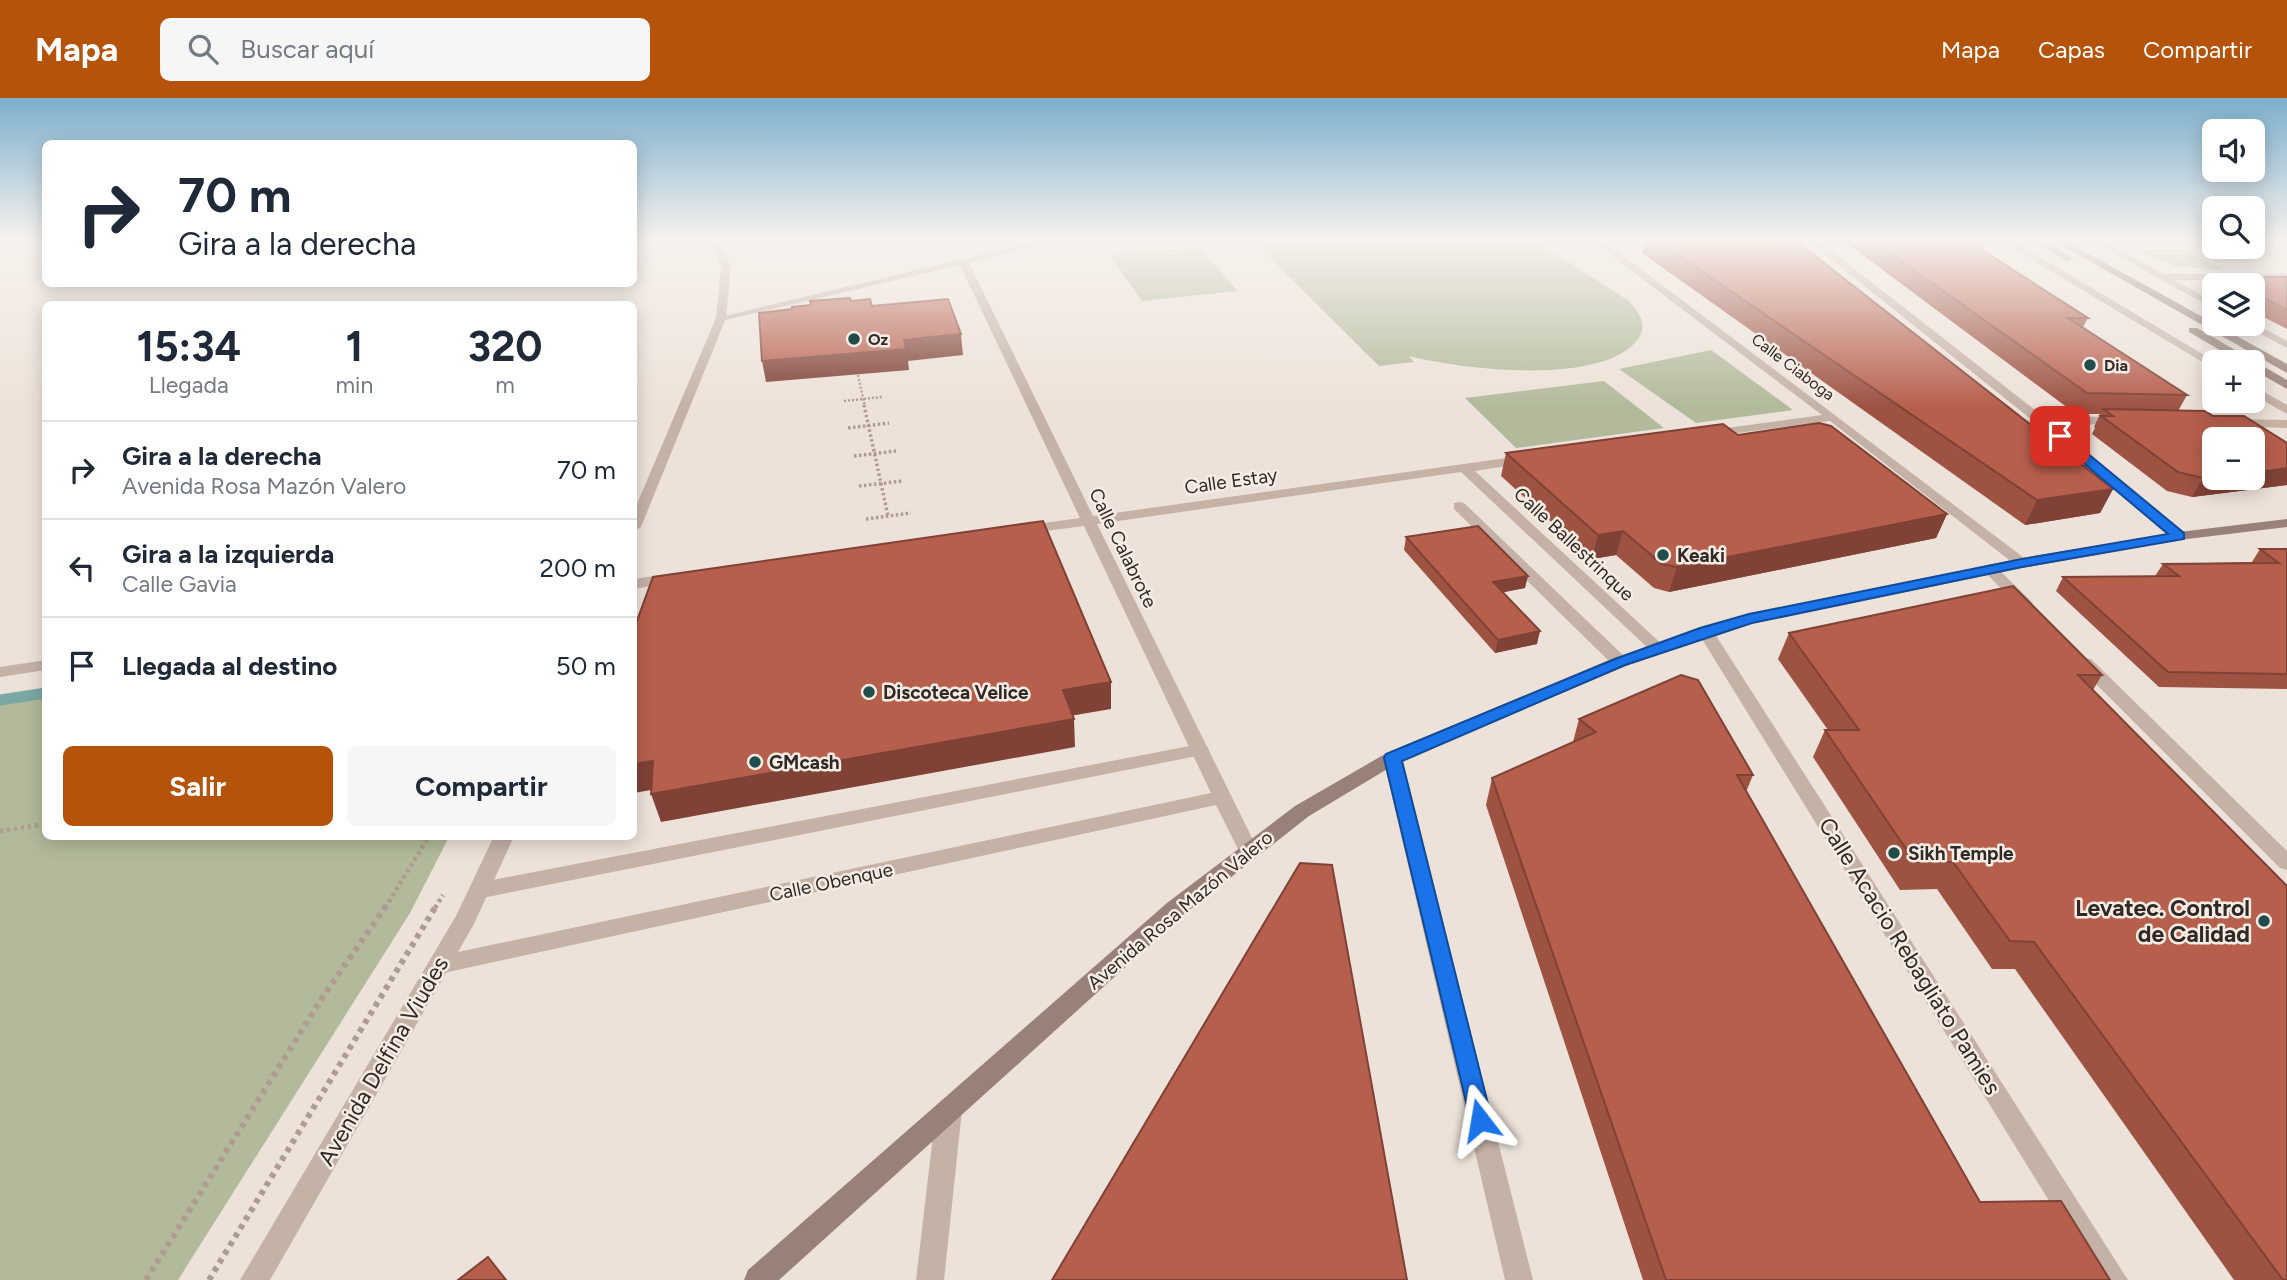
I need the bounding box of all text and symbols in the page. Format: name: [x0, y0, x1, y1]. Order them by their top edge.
search box: [160, 18, 650, 81]
text: Mapa: [35, 30, 118, 69]
icon: search: [184, 30, 222, 68]
text: Buscar aquí: [240, 33, 374, 65]
text: Mapa: [1941, 35, 2000, 64]
text: Capas: [2038, 35, 2105, 64]
text: Compartir: [2143, 35, 2252, 64]
map controls: [2202, 119, 2265, 490]
button: sound: [2202, 119, 2265, 182]
text: 70 m: [178, 165, 291, 224]
icon: right: [63, 168, 154, 259]
button: search: [2202, 196, 2265, 259]
text: Gira a la derecha: [178, 225, 416, 263]
button: layers: [2202, 273, 2265, 336]
text: 15:34: [136, 321, 241, 372]
text: 1: [346, 321, 363, 372]
text: 320: [468, 321, 543, 372]
place label: Oz: [868, 330, 889, 349]
street label: Calle Ciaboga: [1748, 330, 1838, 404]
marker: Oz: [846, 331, 862, 347]
button: +: [2202, 350, 2265, 413]
place label: Dia: [2104, 356, 2128, 375]
marker: Dia: [2082, 357, 2098, 373]
text: Llegada: [149, 371, 229, 399]
text: min: [336, 371, 373, 399]
text: m: [495, 371, 515, 399]
pin: [2030, 406, 2090, 466]
icon: arrive: [2041, 417, 2079, 455]
button: −: [2202, 427, 2265, 490]
text: Gira a la derecha: [122, 440, 322, 472]
icon: right: [63, 451, 101, 489]
text: 70 m: [557, 454, 616, 486]
street label: Calle Estay: [1183, 463, 1279, 499]
text: Avenida Rosa Mazón Valero: [122, 472, 406, 500]
street label: Calle Ballestrinque: [1509, 482, 1639, 606]
street label: Calle Calabrote: [1084, 484, 1162, 612]
text: Gira a la izquierda: [122, 538, 334, 570]
place label: Keaki: [1677, 544, 1725, 567]
marker: Keaki: [1655, 547, 1671, 563]
icon: left: [63, 549, 101, 587]
text: 200 m: [540, 552, 616, 584]
text: Calle Gavia: [122, 570, 237, 598]
icon: arrive: [63, 647, 101, 685]
text: Llegada al destino: [122, 650, 337, 682]
text: 50 m: [556, 650, 616, 682]
place label: Discoteca Velice: [883, 681, 1029, 704]
marker: Discoteca Velice: [861, 684, 877, 700]
button: Salir: [63, 746, 333, 826]
button: Compartir: [347, 746, 616, 826]
place label: GMcash: [769, 751, 840, 774]
marker: GMcash: [747, 754, 763, 770]
street label: Calle Acacio Rebagliato Pamies: [1813, 812, 2007, 1100]
street label: Avenida Rosa Mazón Valero: [1083, 826, 1277, 994]
place label: Sikh Temple: [1908, 842, 2014, 865]
marker: Sikh Temple: [1886, 845, 1902, 861]
street label: Calle Obenque: [767, 858, 895, 906]
place label: Levatec. Control de Calidad: [2075, 894, 2250, 948]
marker: Levatec. Control de Calidad: [2256, 913, 2272, 929]
street label: Avenida Delfina Viudes: [312, 951, 454, 1171]
position arrow: [1443, 1083, 1517, 1157]

